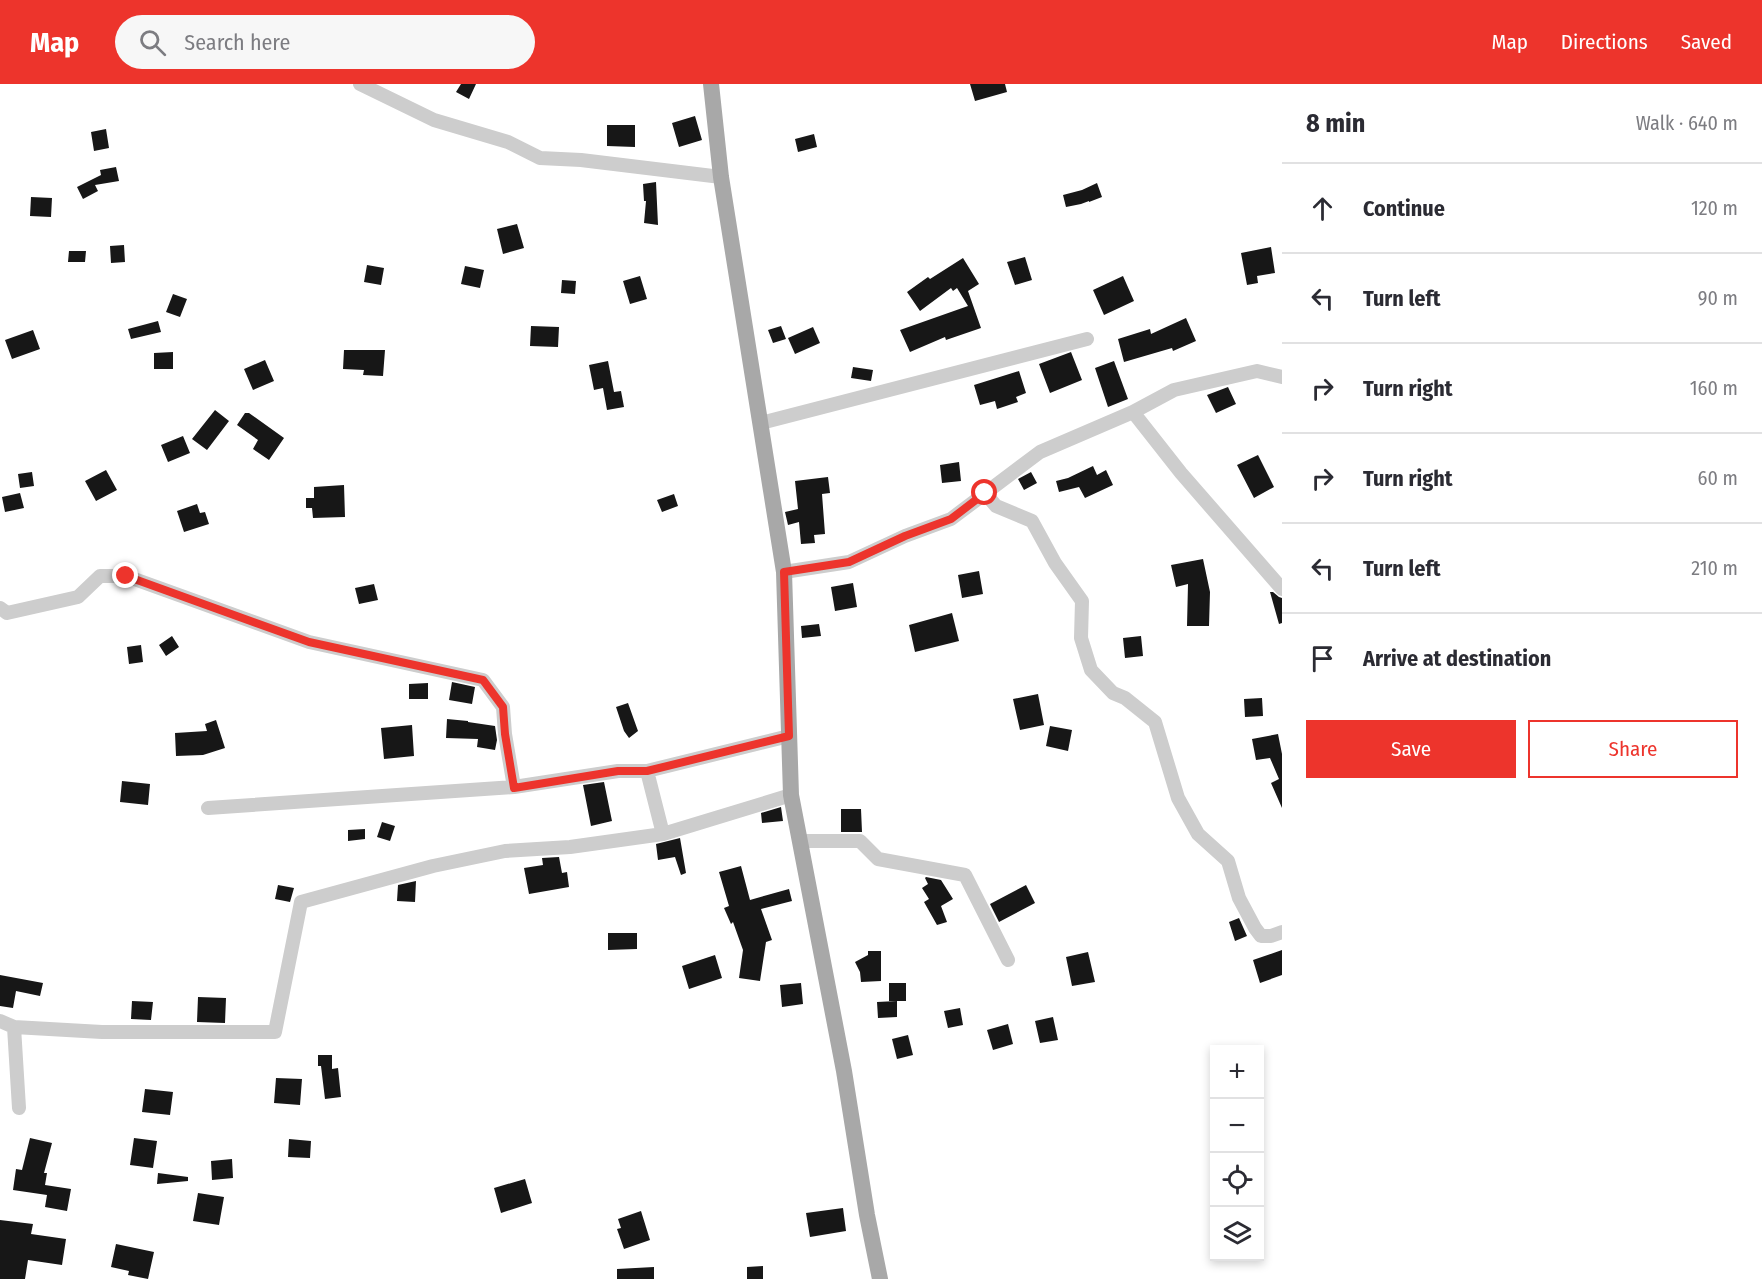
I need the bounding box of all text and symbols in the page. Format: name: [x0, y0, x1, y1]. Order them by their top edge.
search box: [115, 15, 535, 69]
text: Map: [30, 26, 79, 59]
icon: search: [136, 26, 169, 59]
text: Search here: [184, 29, 290, 56]
text: Map: [1491, 29, 1528, 55]
text: Directions: [1561, 29, 1648, 55]
text: Saved: [1681, 29, 1732, 55]
text: 8 min: [1306, 108, 1365, 139]
text: Walk · 640 m: [1636, 111, 1738, 135]
icon: ahead: [1306, 192, 1339, 225]
text: Continue: [1363, 195, 1445, 222]
text: 120 m: [1691, 196, 1738, 220]
icon: left: [1306, 282, 1339, 315]
text: Turn left: [1363, 285, 1441, 312]
text: 90 m: [1698, 286, 1738, 310]
icon: right: [1306, 372, 1339, 405]
text: Turn right: [1363, 375, 1452, 402]
text: 160 m: [1690, 376, 1738, 400]
icon: right: [1306, 462, 1339, 495]
text: Turn right: [1363, 465, 1452, 492]
text: 60 m: [1698, 466, 1738, 490]
route start: [971, 479, 997, 505]
icon: left: [1306, 552, 1339, 585]
text: Turn left: [1363, 555, 1441, 582]
text: 210 m: [1691, 556, 1738, 580]
route end: [112, 562, 138, 588]
icon: arrive: [1306, 642, 1339, 675]
text: Arrive at destination: [1363, 645, 1551, 672]
button: Save: [1306, 720, 1516, 778]
button: Share: [1528, 720, 1738, 778]
map controls: [1210, 1045, 1264, 1261]
button: +: [1210, 1045, 1264, 1099]
button: −: [1210, 1099, 1264, 1153]
button: locate: [1210, 1153, 1264, 1207]
button: layers: [1210, 1207, 1264, 1261]

